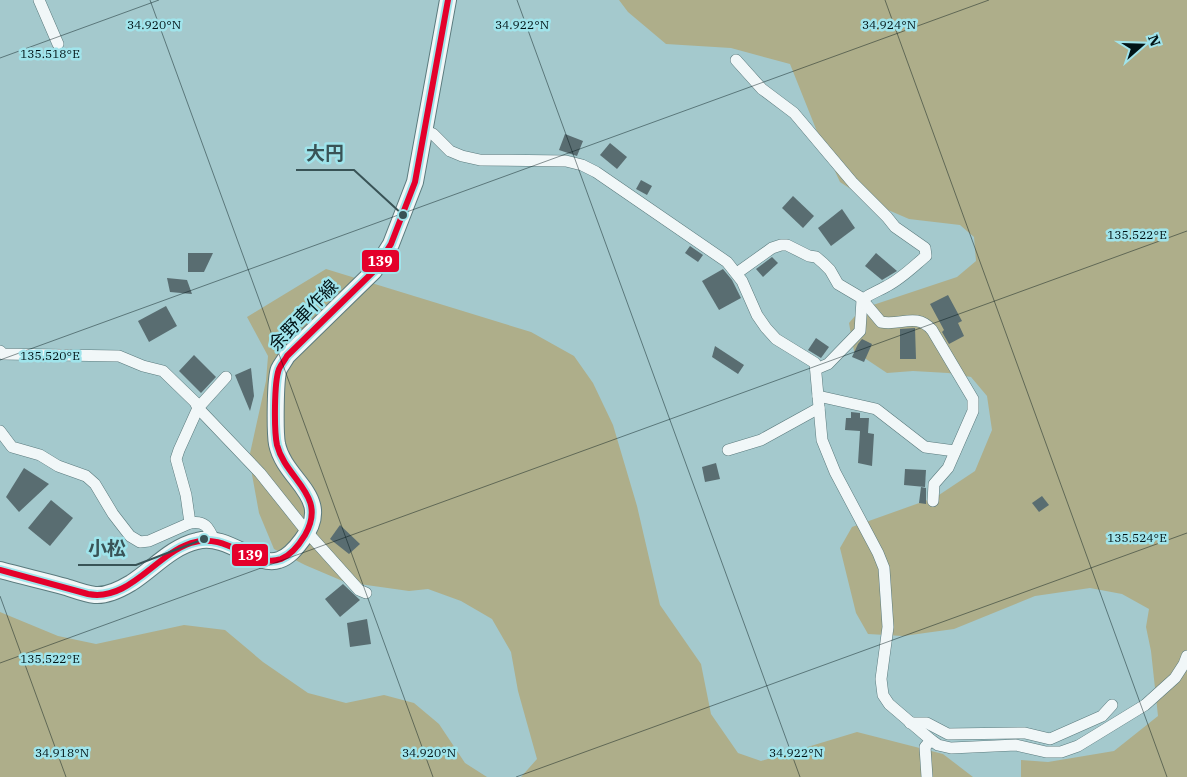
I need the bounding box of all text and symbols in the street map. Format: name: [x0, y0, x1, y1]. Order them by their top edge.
text: 34.920°N: [127, 17, 181, 32]
text: 34.922°N: [495, 17, 549, 32]
text: 34.924°N: [862, 17, 916, 32]
north arrow: [1117, 20, 1167, 70]
text: N: [1144, 32, 1165, 49]
text: 135.518°E: [20, 46, 80, 61]
callout: 大円: [296, 136, 354, 170]
text: 大円: [306, 141, 344, 165]
text: 135.522°E: [1107, 227, 1167, 242]
line badge: 139: [361, 249, 400, 273]
text: 139: [367, 252, 393, 270]
street label: 余野車作線: [263, 275, 343, 355]
text: 135.520°E: [20, 348, 80, 363]
text: 135.524°E: [1107, 530, 1167, 545]
callout: 小松: [78, 531, 136, 565]
text: 小松: [88, 536, 126, 560]
line badge: 139: [231, 543, 269, 567]
text: 139: [237, 546, 263, 564]
text: 135.522°E: [20, 651, 80, 666]
text: 34.918°N: [35, 745, 89, 760]
text: 34.920°N: [402, 745, 456, 760]
text: 34.922°N: [769, 745, 823, 760]

